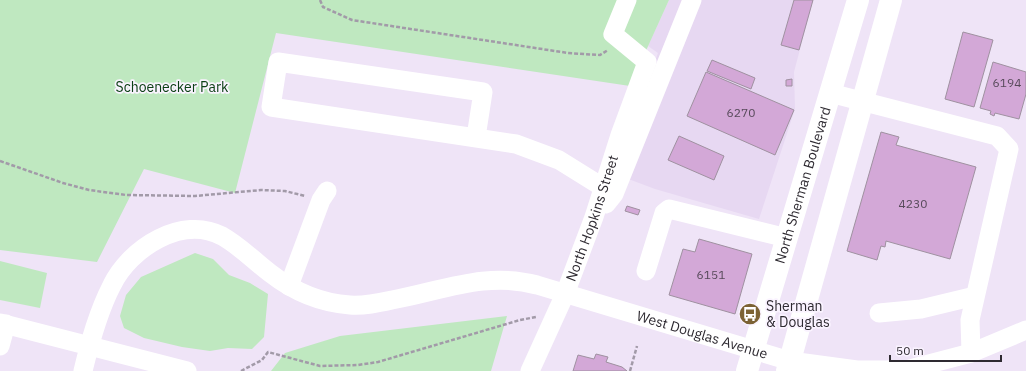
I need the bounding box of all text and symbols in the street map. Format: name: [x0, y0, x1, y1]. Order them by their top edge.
house number: 6194: [993, 75, 1021, 90]
park label: Schoenecker Park: [116, 78, 229, 96]
house number: 6270: [727, 105, 755, 120]
street label: North Sherman Boulevard: [771, 105, 835, 266]
street label: North Hopkins Street: [562, 153, 622, 284]
house number: 4230: [899, 196, 927, 211]
house number: 6151: [697, 267, 725, 282]
place label: Sherman & Douglas: [766, 297, 830, 331]
bus stop icon: Sherman & Douglas: [737, 301, 763, 327]
street label: West Douglas Avenue: [635, 306, 770, 363]
scale bar: [890, 337, 1001, 363]
text: 50 m: [896, 343, 924, 358]

